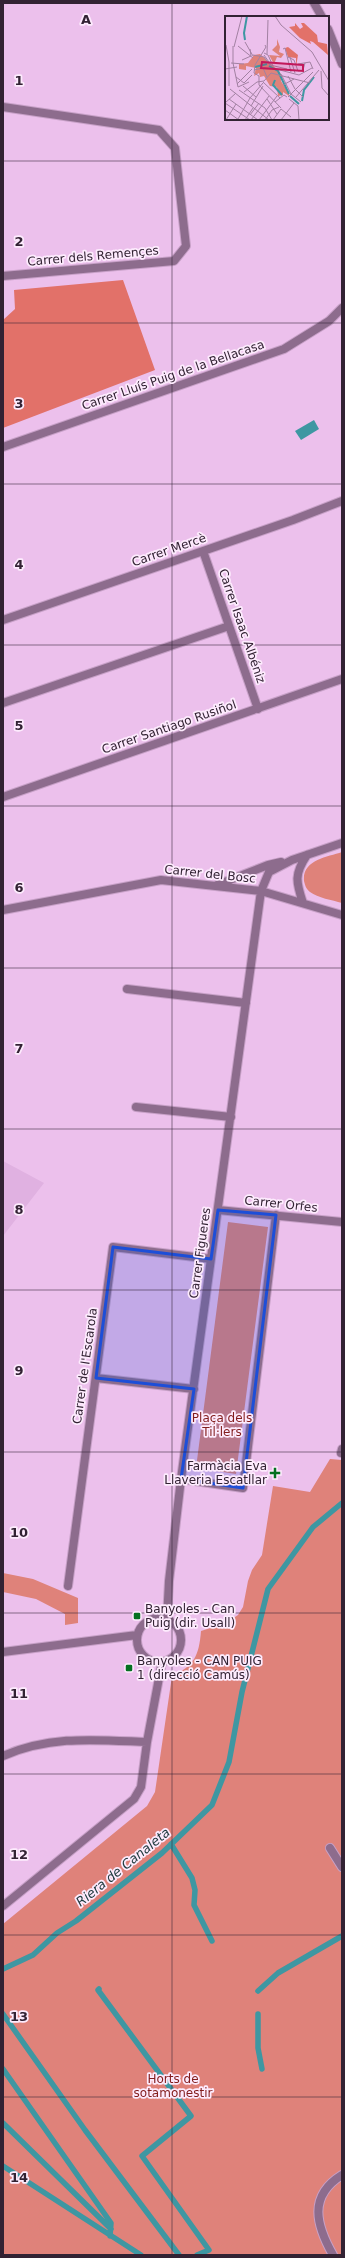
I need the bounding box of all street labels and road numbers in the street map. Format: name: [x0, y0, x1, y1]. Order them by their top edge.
street label: Carrer dels Remençes: [27, 243, 159, 269]
street label: Carrer Lluís Puig de la Bellacasa: [80, 337, 266, 413]
street label: Carrer Mercè: [130, 531, 208, 569]
street label: Carrer Isaac Albéniz: [216, 567, 268, 685]
street label: Carrer Santiago Rusiñol: [100, 697, 238, 757]
street label: Carrer del Bosc: [164, 862, 256, 886]
street label: Carrer Orfes: [244, 1193, 318, 1215]
street label: Carrer Figueres: [187, 1207, 213, 1299]
street label: Carrer de l'Escarola: [70, 1307, 100, 1425]

